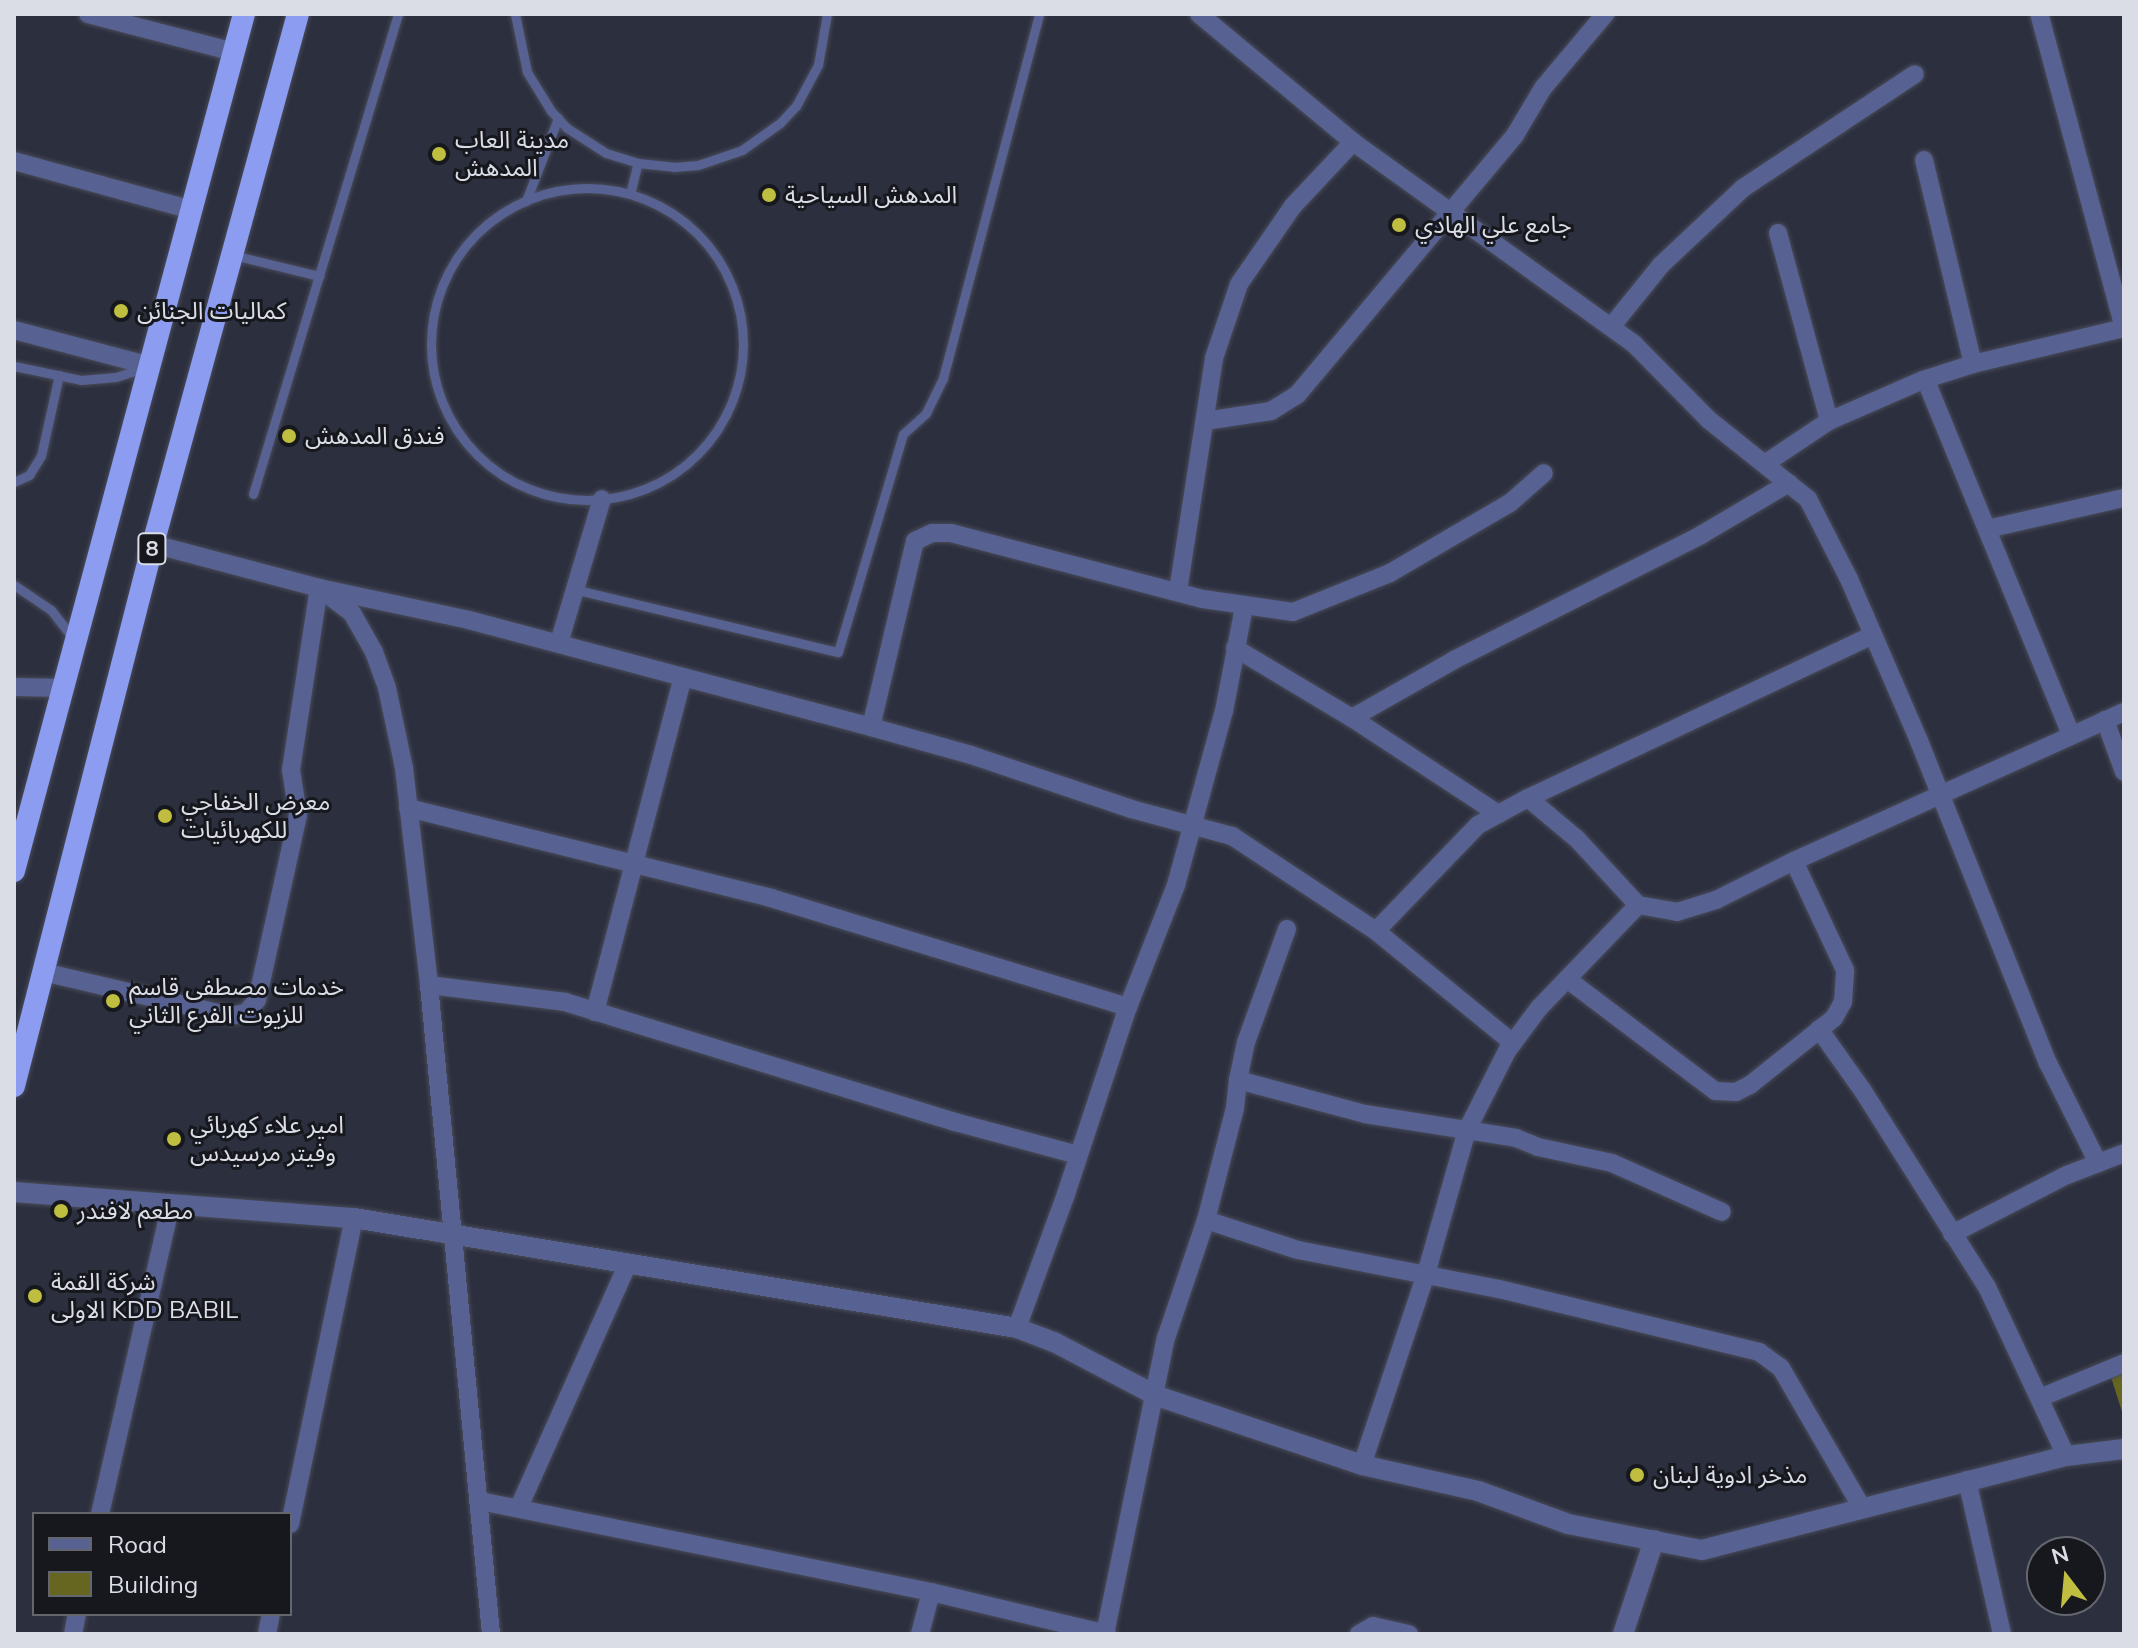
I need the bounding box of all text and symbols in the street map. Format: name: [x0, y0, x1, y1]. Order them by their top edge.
place label: مدينة العاب المدهش: [455, 126, 569, 182]
marker: مدينة العاب المدهش: [430, 145, 448, 163]
place label: المدهش السياحية: [785, 181, 957, 209]
marker: المدهش السياحية: [760, 186, 778, 204]
place label: جامع علي الهادي: [1415, 211, 1572, 239]
marker: جامع علي الهادي: [1390, 216, 1408, 234]
place label: كماليات الجنائن: [137, 297, 286, 325]
marker: كماليات الجنائن: [112, 302, 130, 320]
place label: فندق المدهش: [305, 422, 444, 450]
marker: فندق المدهش: [280, 427, 298, 445]
road number: 8: [136, 531, 168, 567]
place label: معرض الخفاجي للكهربائيات: [181, 788, 330, 844]
marker: معرض الخفاجي للكهربائيات: [156, 807, 174, 825]
place label: خدمات مصطفى قاسم للزيوت الفرع الثاني: [129, 973, 344, 1029]
marker: خدمات مصطفى قاسم للزيوت الفرع الثاني: [104, 992, 122, 1010]
place label: امير علاء كهربائي وفيتر مرسيدس: [190, 1111, 344, 1167]
marker: امير علاء كهربائي وفيتر مرسيدس: [165, 1130, 183, 1148]
place label: مطعم لافندر: [77, 1197, 193, 1225]
marker: مطعم لافندر: [52, 1202, 70, 1220]
place label: شركة القمة الاولى KDD BABIL: [51, 1268, 238, 1324]
marker: شركة القمة الاولى KDD BABIL: [26, 1287, 44, 1305]
place label: مذخر ادوية لبنان: [1653, 1461, 1807, 1489]
marker: مذخر ادوية لبنان: [1628, 1466, 1646, 1484]
legend: [32, 1512, 292, 1616]
text: Road: [108, 1529, 167, 1559]
north arrow: [2026, 1536, 2106, 1616]
text: N: [2048, 1539, 2072, 1571]
text: Building: [108, 1569, 198, 1599]

